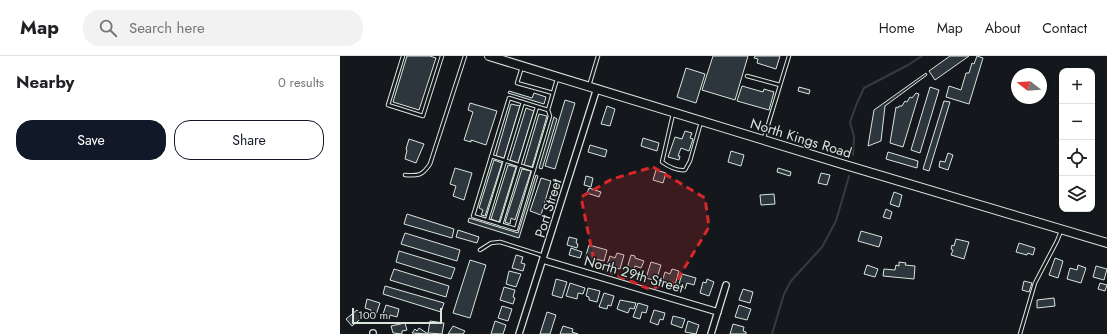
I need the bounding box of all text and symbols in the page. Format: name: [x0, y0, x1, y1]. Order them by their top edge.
search box: [83, 10, 363, 46]
text: Map: [20, 14, 59, 41]
icon: search: [97, 17, 119, 39]
text: Search here: [129, 17, 205, 39]
text: Home: [879, 18, 915, 38]
text: Map: [937, 18, 963, 38]
text: About: [985, 18, 1020, 38]
text: Contact: [1042, 18, 1087, 38]
north arrow: [1011, 68, 1047, 104]
map controls: [1059, 68, 1095, 212]
button: +: [1059, 68, 1095, 104]
text: Nearby: [16, 70, 74, 94]
text: 0 results: [278, 73, 324, 92]
button: −: [1059, 104, 1095, 140]
street label: North Kings Road: [748, 113, 854, 163]
button: Save: [16, 120, 166, 160]
button: Share: [174, 120, 324, 160]
button: locate: [1059, 140, 1095, 176]
street label: Port Street: [530, 175, 567, 240]
button: layers: [1059, 176, 1095, 212]
street label: North 29th Street: [582, 250, 687, 298]
scale bar: [352, 306, 442, 325]
text: 100 m: [358, 307, 388, 323]

